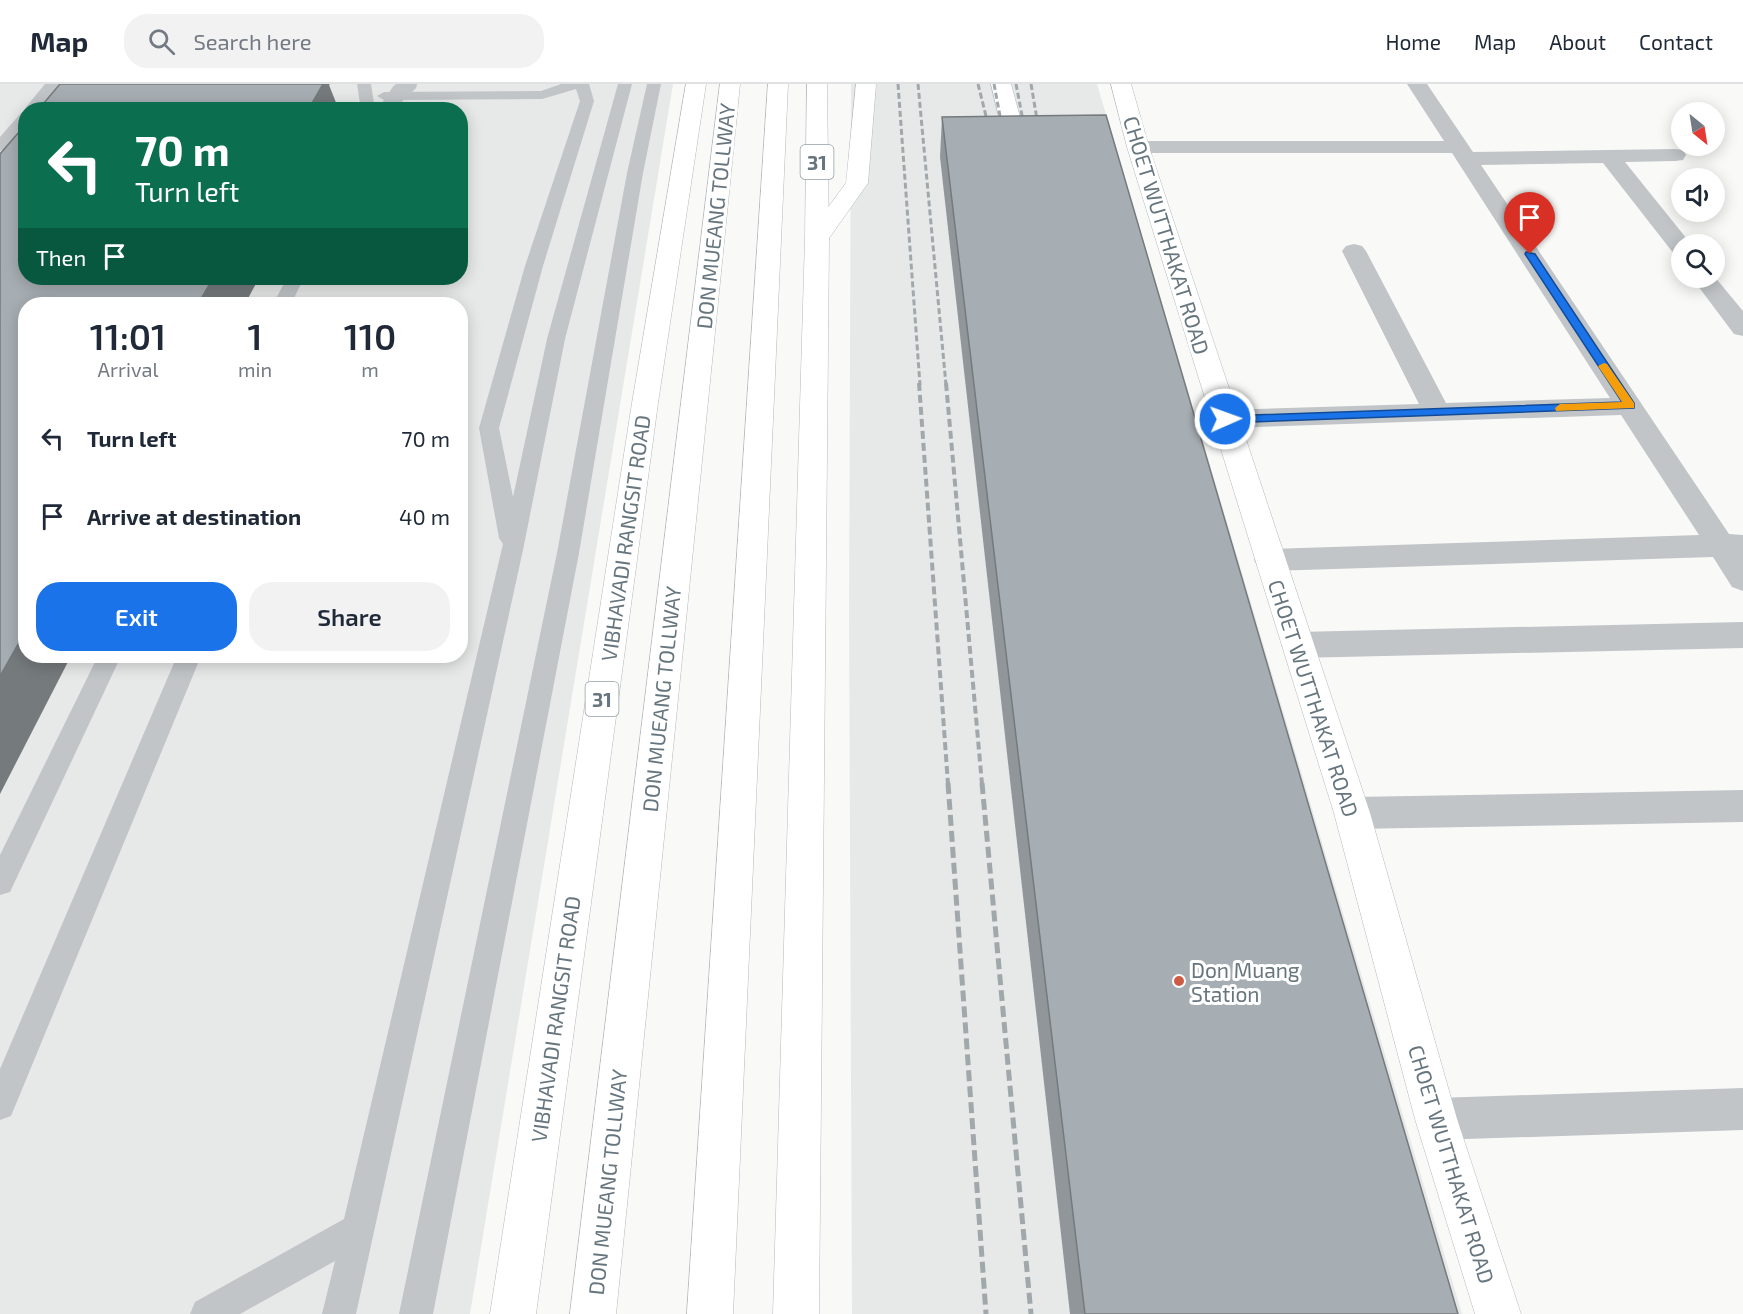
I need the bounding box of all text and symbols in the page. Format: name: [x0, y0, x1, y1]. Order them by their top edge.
search box: [124, 14, 544, 68]
text: Map: [30, 24, 88, 58]
icon: search: [145, 25, 178, 58]
text: Search here: [193, 28, 312, 54]
text: Home: [1385, 29, 1441, 54]
text: Map: [1474, 29, 1516, 54]
text: About: [1549, 29, 1606, 54]
text: Contact: [1639, 29, 1713, 54]
street label: DON MUEANG TOLLWAY: [691, 102, 739, 330]
north arrow: [1671, 102, 1725, 156]
map controls: [1671, 102, 1725, 288]
street label: CHOET WUTTHAKAT ROAD: [1119, 113, 1215, 357]
text: 70 m: [135, 124, 230, 174]
icon: left: [36, 126, 114, 204]
road number: 31: [800, 145, 834, 179]
button: sound: [1671, 168, 1725, 222]
text: Turn left: [135, 175, 239, 207]
pin: [1504, 192, 1555, 254]
icon: arrive: [1513, 201, 1546, 234]
button: search: [1671, 234, 1725, 288]
icon: arrive: [98, 240, 131, 273]
text: Then: [36, 244, 86, 270]
text: 11:01: [90, 314, 166, 357]
text: 1: [247, 314, 263, 357]
text: 110: [344, 314, 396, 357]
text: Arrival: [98, 357, 158, 381]
text: min: [238, 357, 272, 381]
text: m: [361, 357, 379, 381]
position arrow: [1193, 387, 1257, 451]
street label: VIBHAVADI RANGSIT ROAD: [595, 413, 655, 663]
icon: left: [36, 422, 69, 455]
text: Turn left: [87, 425, 176, 451]
text: 70 m: [401, 425, 450, 451]
icon: arrive: [36, 500, 69, 533]
text: Arrive at destination: [87, 503, 301, 529]
text: 40 m: [399, 503, 450, 529]
street label: CHOET WUTTHAKAT ROAD: [1264, 576, 1364, 820]
button: Exit: [36, 582, 237, 651]
button: Share: [249, 582, 450, 651]
street label: DON MUEANG TOLLWAY: [637, 585, 685, 813]
road number: 31: [586, 682, 618, 716]
street label: VIBHAVADI RANGSIT ROAD: [525, 894, 585, 1144]
place label: Don Muang Station: [1191, 957, 1300, 1006]
marker: Don Muang Station: [1172, 974, 1186, 988]
street label: CHOET WUTTHAKAT ROAD: [1404, 1042, 1500, 1286]
street label: DON MUEANG TOLLWAY: [583, 1068, 631, 1296]

